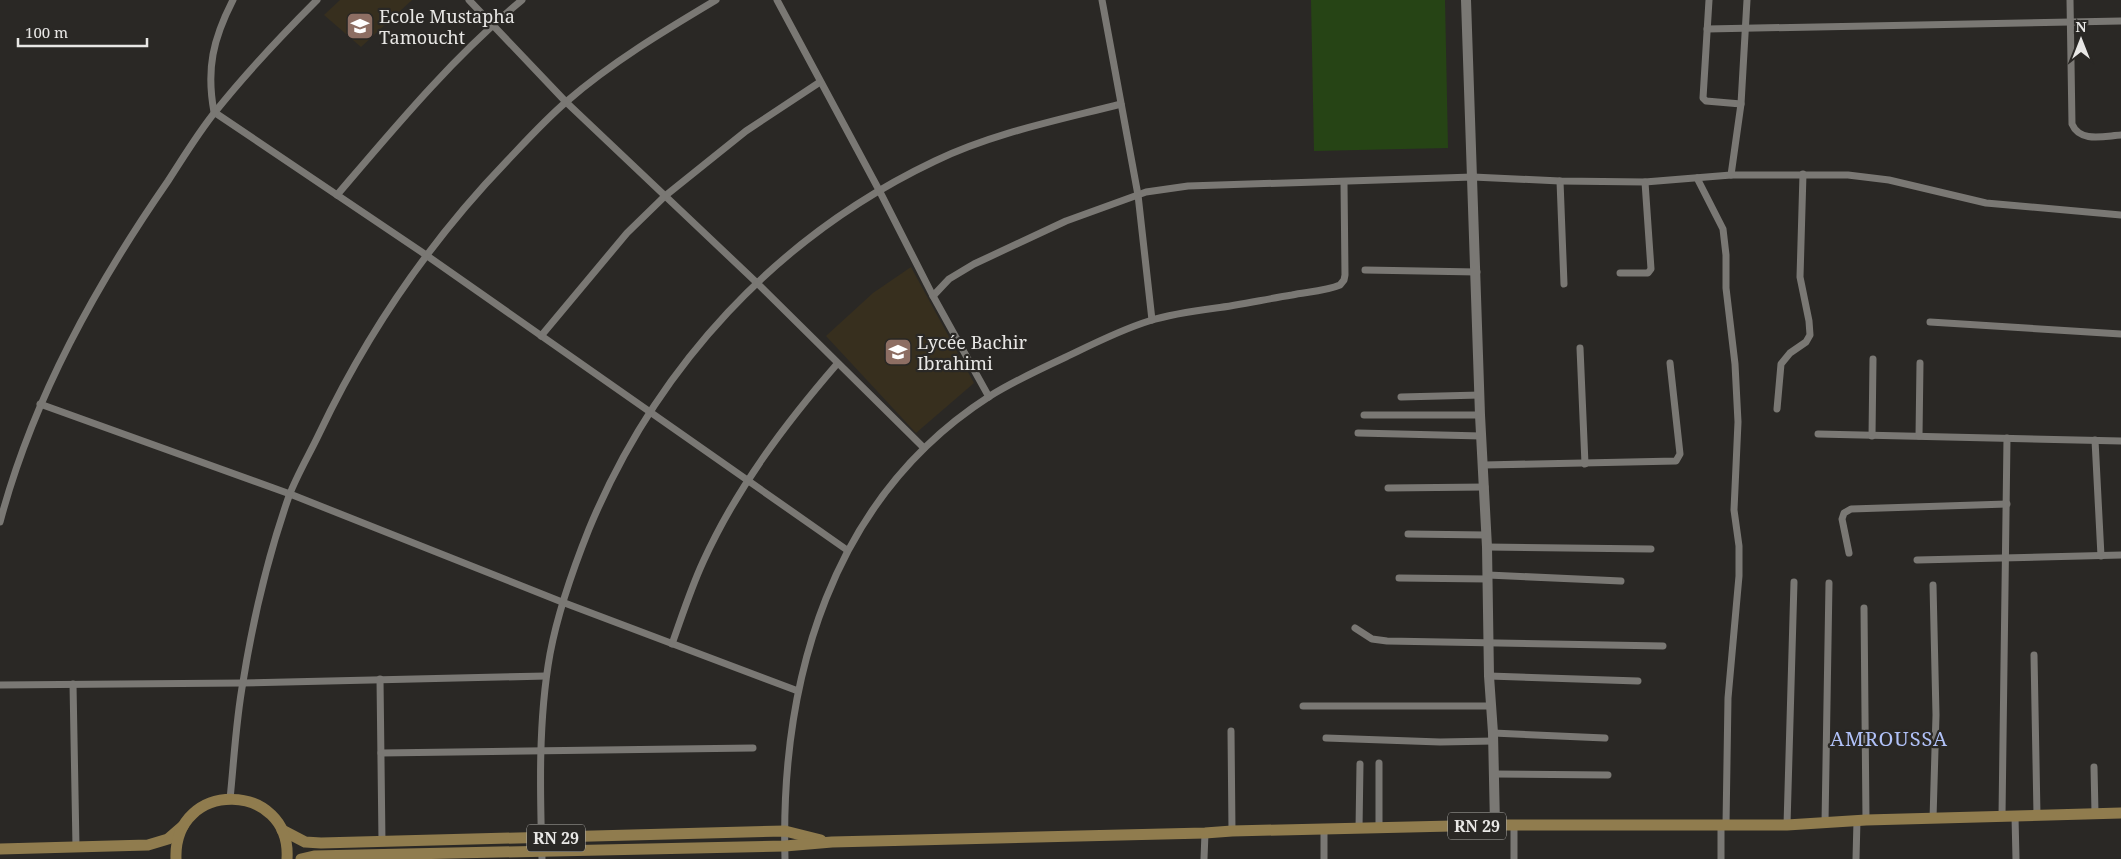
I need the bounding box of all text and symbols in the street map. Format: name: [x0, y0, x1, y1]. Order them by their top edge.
place label: Ecole Mustapha Tamoucht: [379, 4, 515, 49]
school or university icon: Ecole Mustapha Tamoucht: [345, 11, 375, 41]
scale bar: [18, 15, 146, 47]
north arrow: [2056, 15, 2106, 65]
text: N: [2075, 17, 2087, 36]
text: 100 m: [25, 22, 68, 42]
place label: Lycée Bachir Ibrahimi: [917, 330, 1028, 375]
school or university icon: Lycée Bachir Ibrahimi: [883, 337, 913, 367]
district label: AMROUSSA: [1830, 725, 1948, 752]
road number: RN 29: [1448, 812, 1506, 839]
road number: RN 29: [527, 824, 585, 851]

